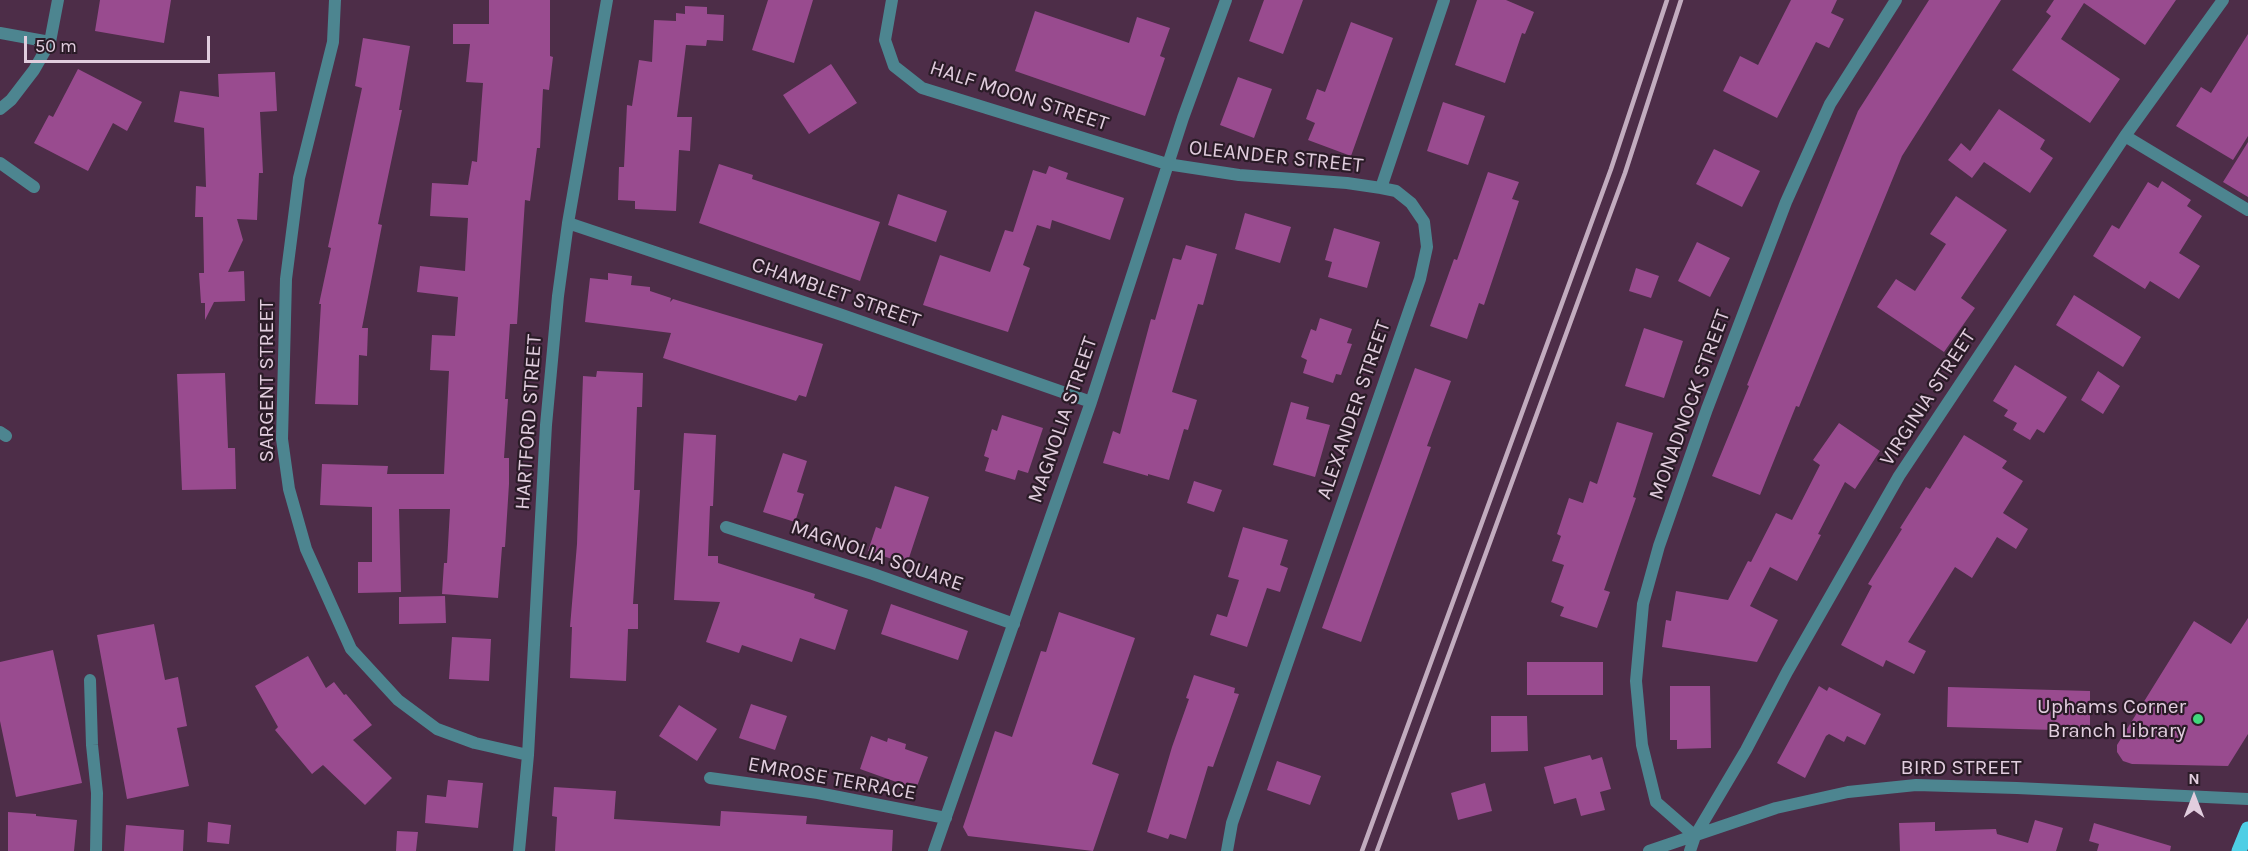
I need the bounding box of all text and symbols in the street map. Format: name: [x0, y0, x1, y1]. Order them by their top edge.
scale bar: [27, 24, 213, 62]
text: 50 m: [35, 35, 77, 57]
street label: HALF MOON STREET: [926, 55, 1112, 137]
street label: OLEANDER STREET: [1188, 135, 1364, 179]
street label: CHAMBLET STREET: [748, 252, 924, 334]
street label: SARGENT STREET: [254, 300, 280, 462]
street label: MONADNOCK STREET: [1644, 307, 1736, 503]
street label: ALEXANDER STREET: [1312, 317, 1396, 503]
street label: VIRGINIA STREET: [1875, 325, 1981, 471]
street label: HARTFORD STREET: [510, 333, 548, 511]
street label: MAGNOLIA STREET: [1023, 334, 1103, 506]
street label: MAGNOLIA SQUARE: [787, 515, 967, 597]
place label: Uphams Corner Branch Library: [2037, 694, 2186, 744]
marker: Uphams Corner Branch Library: [2191, 712, 2205, 726]
street label: EMROSE TERRACE: [746, 752, 918, 806]
street label: BIRD STREET: [1901, 755, 2021, 781]
north arrow: [2164, 767, 2224, 827]
text: N: [2188, 769, 2200, 788]

